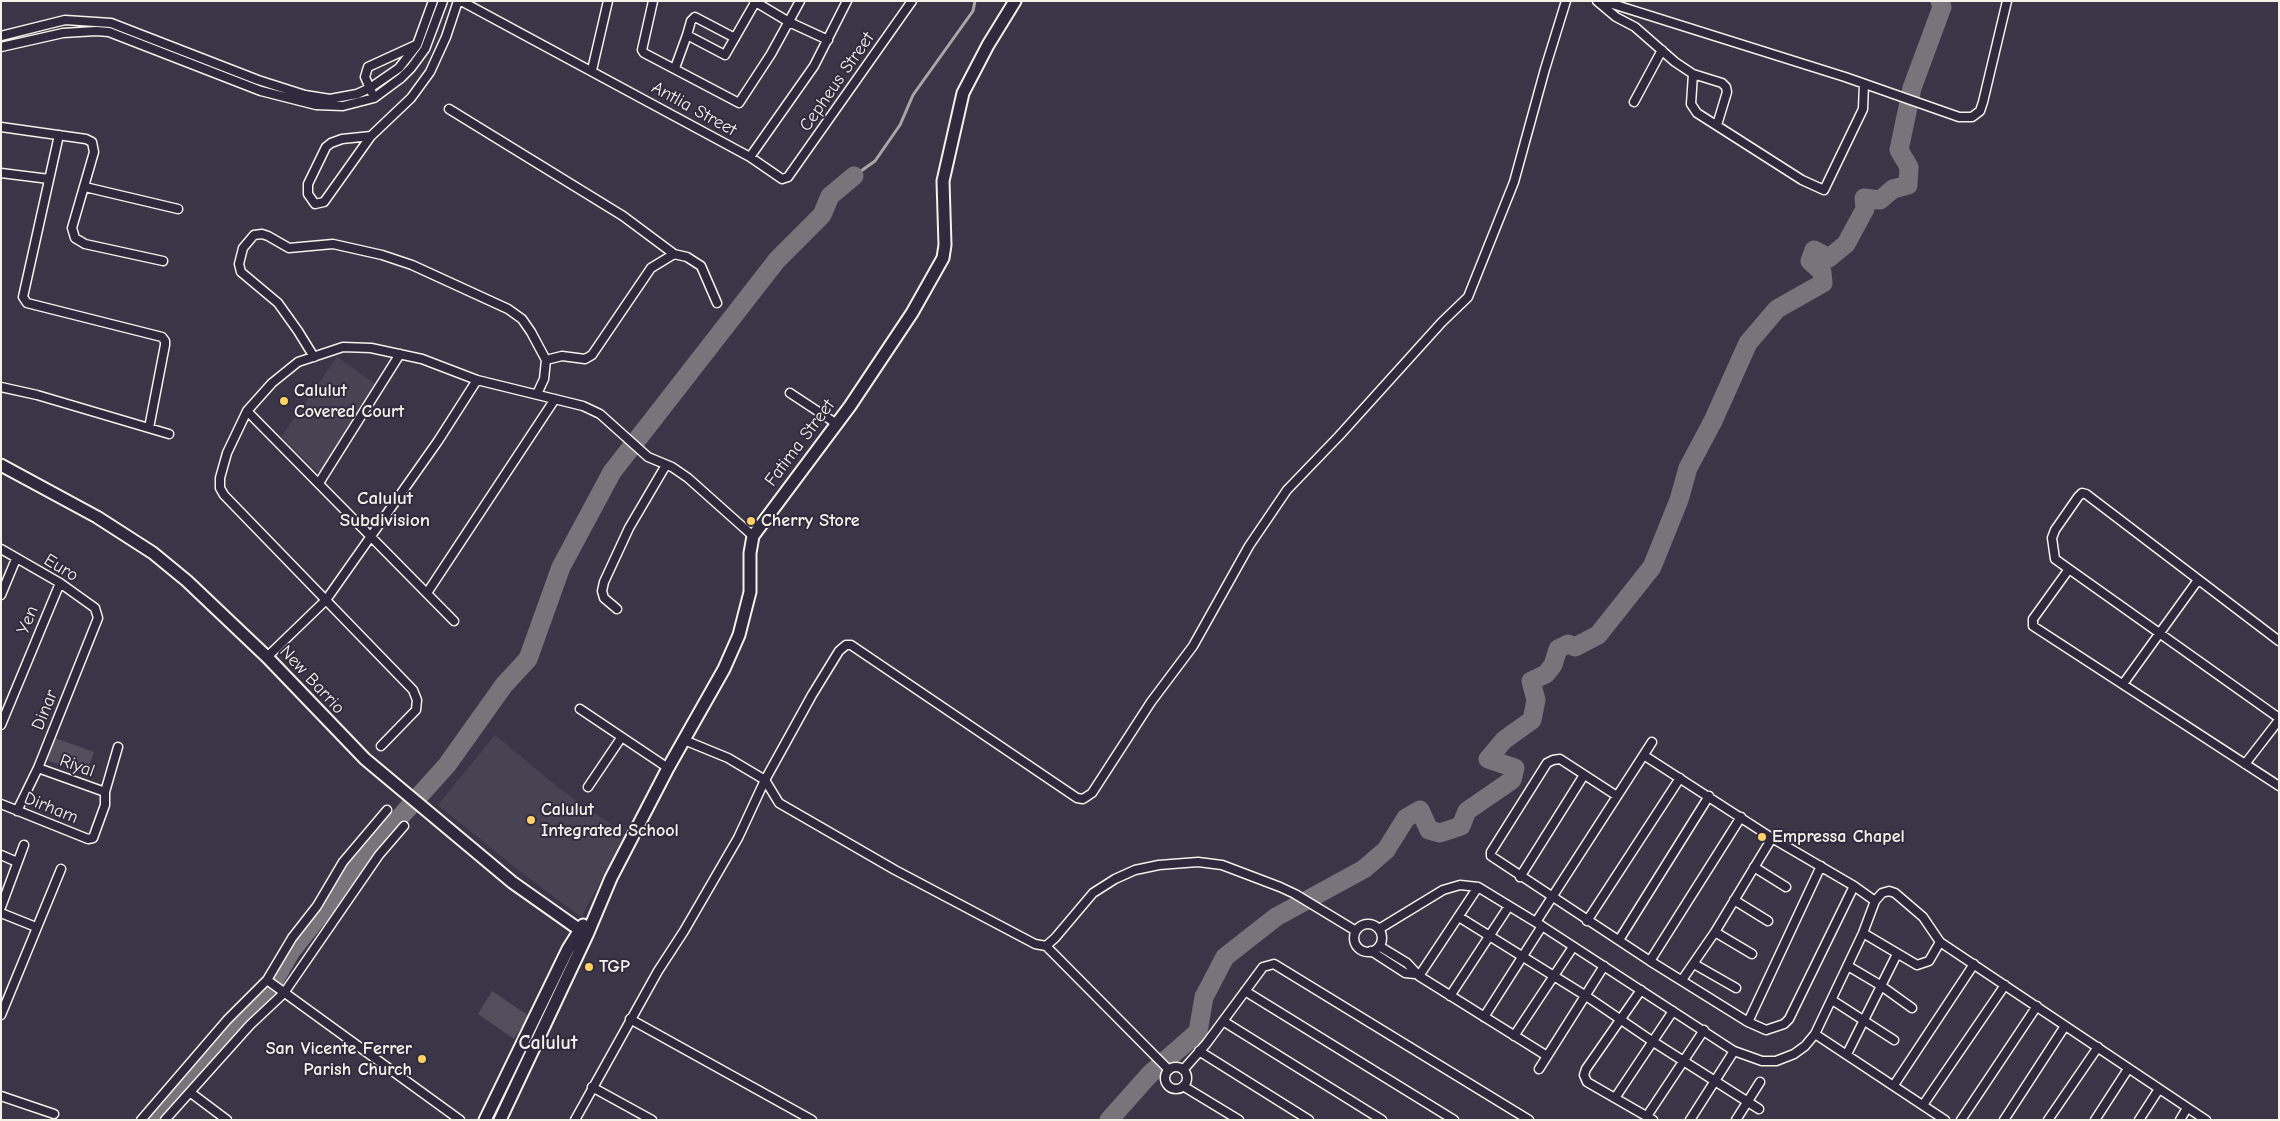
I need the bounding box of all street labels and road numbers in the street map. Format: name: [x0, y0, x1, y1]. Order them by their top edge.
street label: Cepheus Street: [795, 28, 879, 136]
street label: Antlia Street: [648, 77, 740, 141]
street label: Fatima Street: [760, 395, 840, 491]
street label: Euro: [40, 549, 82, 587]
street label: Yen: [13, 603, 43, 637]
street label: New Barrio: [275, 641, 349, 719]
street label: Dinar: [27, 687, 63, 733]
street label: Riyal: [56, 750, 98, 782]
street label: Dirham: [21, 787, 81, 829]

